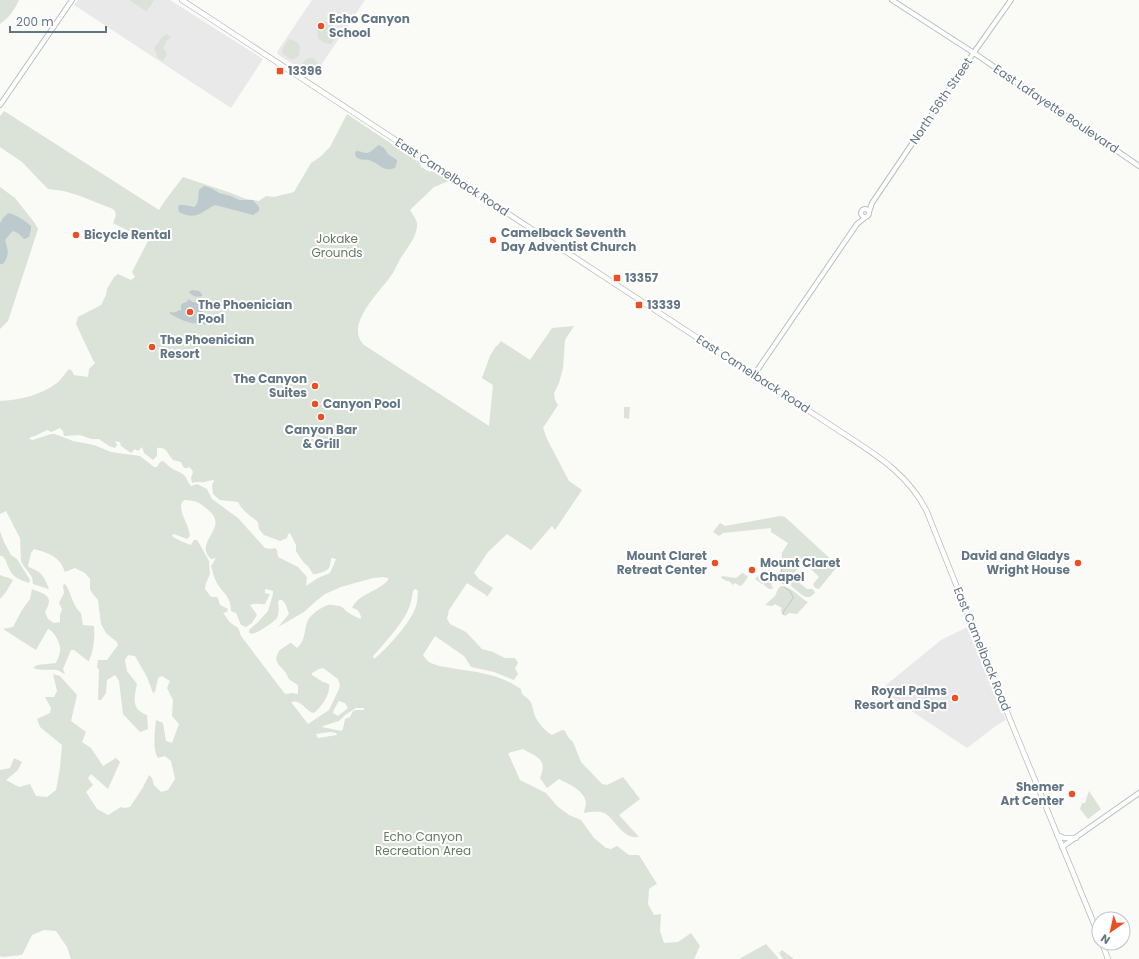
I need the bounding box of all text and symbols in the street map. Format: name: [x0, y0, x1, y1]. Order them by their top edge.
scale bar: [10, 8, 106, 34]
place label: Echo Canyon School: [329, 10, 410, 41]
text: 200 m: [16, 13, 54, 30]
marker: Echo Canyon School: [316, 21, 326, 31]
street label: North 56th Street: [905, 54, 976, 148]
street label: East Lafayette Boulevard: [990, 60, 1122, 157]
place label: 13396: [288, 62, 322, 79]
marker: 13396: [275, 66, 285, 76]
street label: East Camelback Road: [392, 133, 512, 220]
place label: Camelback Seventh Day Adventist Church: [501, 224, 636, 255]
place label: Bicycle Rental: [84, 226, 171, 243]
marker: Bicycle Rental: [71, 230, 81, 240]
park label: Jokake Grounds: [311, 230, 363, 261]
marker: Camelback Seventh Day Adventist Church: [488, 235, 498, 245]
place label: 13357: [625, 269, 659, 286]
marker: 13357: [612, 273, 622, 283]
place label: The Phoenician Pool: [198, 296, 292, 327]
place label: 13339: [647, 296, 681, 313]
marker: 13339: [634, 300, 644, 310]
marker: The Phoenician Pool: [185, 307, 195, 317]
street label: East Camelback Road: [693, 330, 813, 417]
place label: The Phoenician Resort: [160, 331, 254, 362]
marker: The Phoenician Resort: [147, 342, 157, 352]
place label: The Canyon Suites: [233, 370, 307, 401]
marker: The Canyon Suites: [310, 381, 320, 391]
place label: Canyon Pool: [323, 395, 401, 412]
marker: Canyon Pool: [310, 399, 320, 409]
marker: Canyon Bar & Grill: [316, 412, 326, 422]
place label: Canyon Bar & Grill: [285, 421, 357, 452]
place label: Mount Claret Retreat Center: [617, 547, 707, 578]
place label: David and Gladys Wright House: [961, 547, 1071, 578]
place label: Mount Claret Chapel: [760, 554, 841, 585]
marker: Mount Claret Retreat Center: [710, 558, 720, 568]
marker: David and Gladys Wright House: [1073, 558, 1083, 568]
marker: Mount Claret Chapel: [747, 565, 757, 575]
street label: East Camelback Road: [950, 584, 1015, 713]
place label: Royal Palms Resort and Spa: [854, 682, 947, 713]
marker: Royal Palms Resort and Spa: [950, 693, 960, 703]
place label: Shemer Art Center: [1001, 778, 1064, 809]
marker: Shemer Art Center: [1067, 789, 1077, 799]
park label: Echo Canyon Recreation Area: [375, 828, 471, 859]
north arrow: [1091, 911, 1131, 951]
text: N: [1098, 930, 1113, 948]

